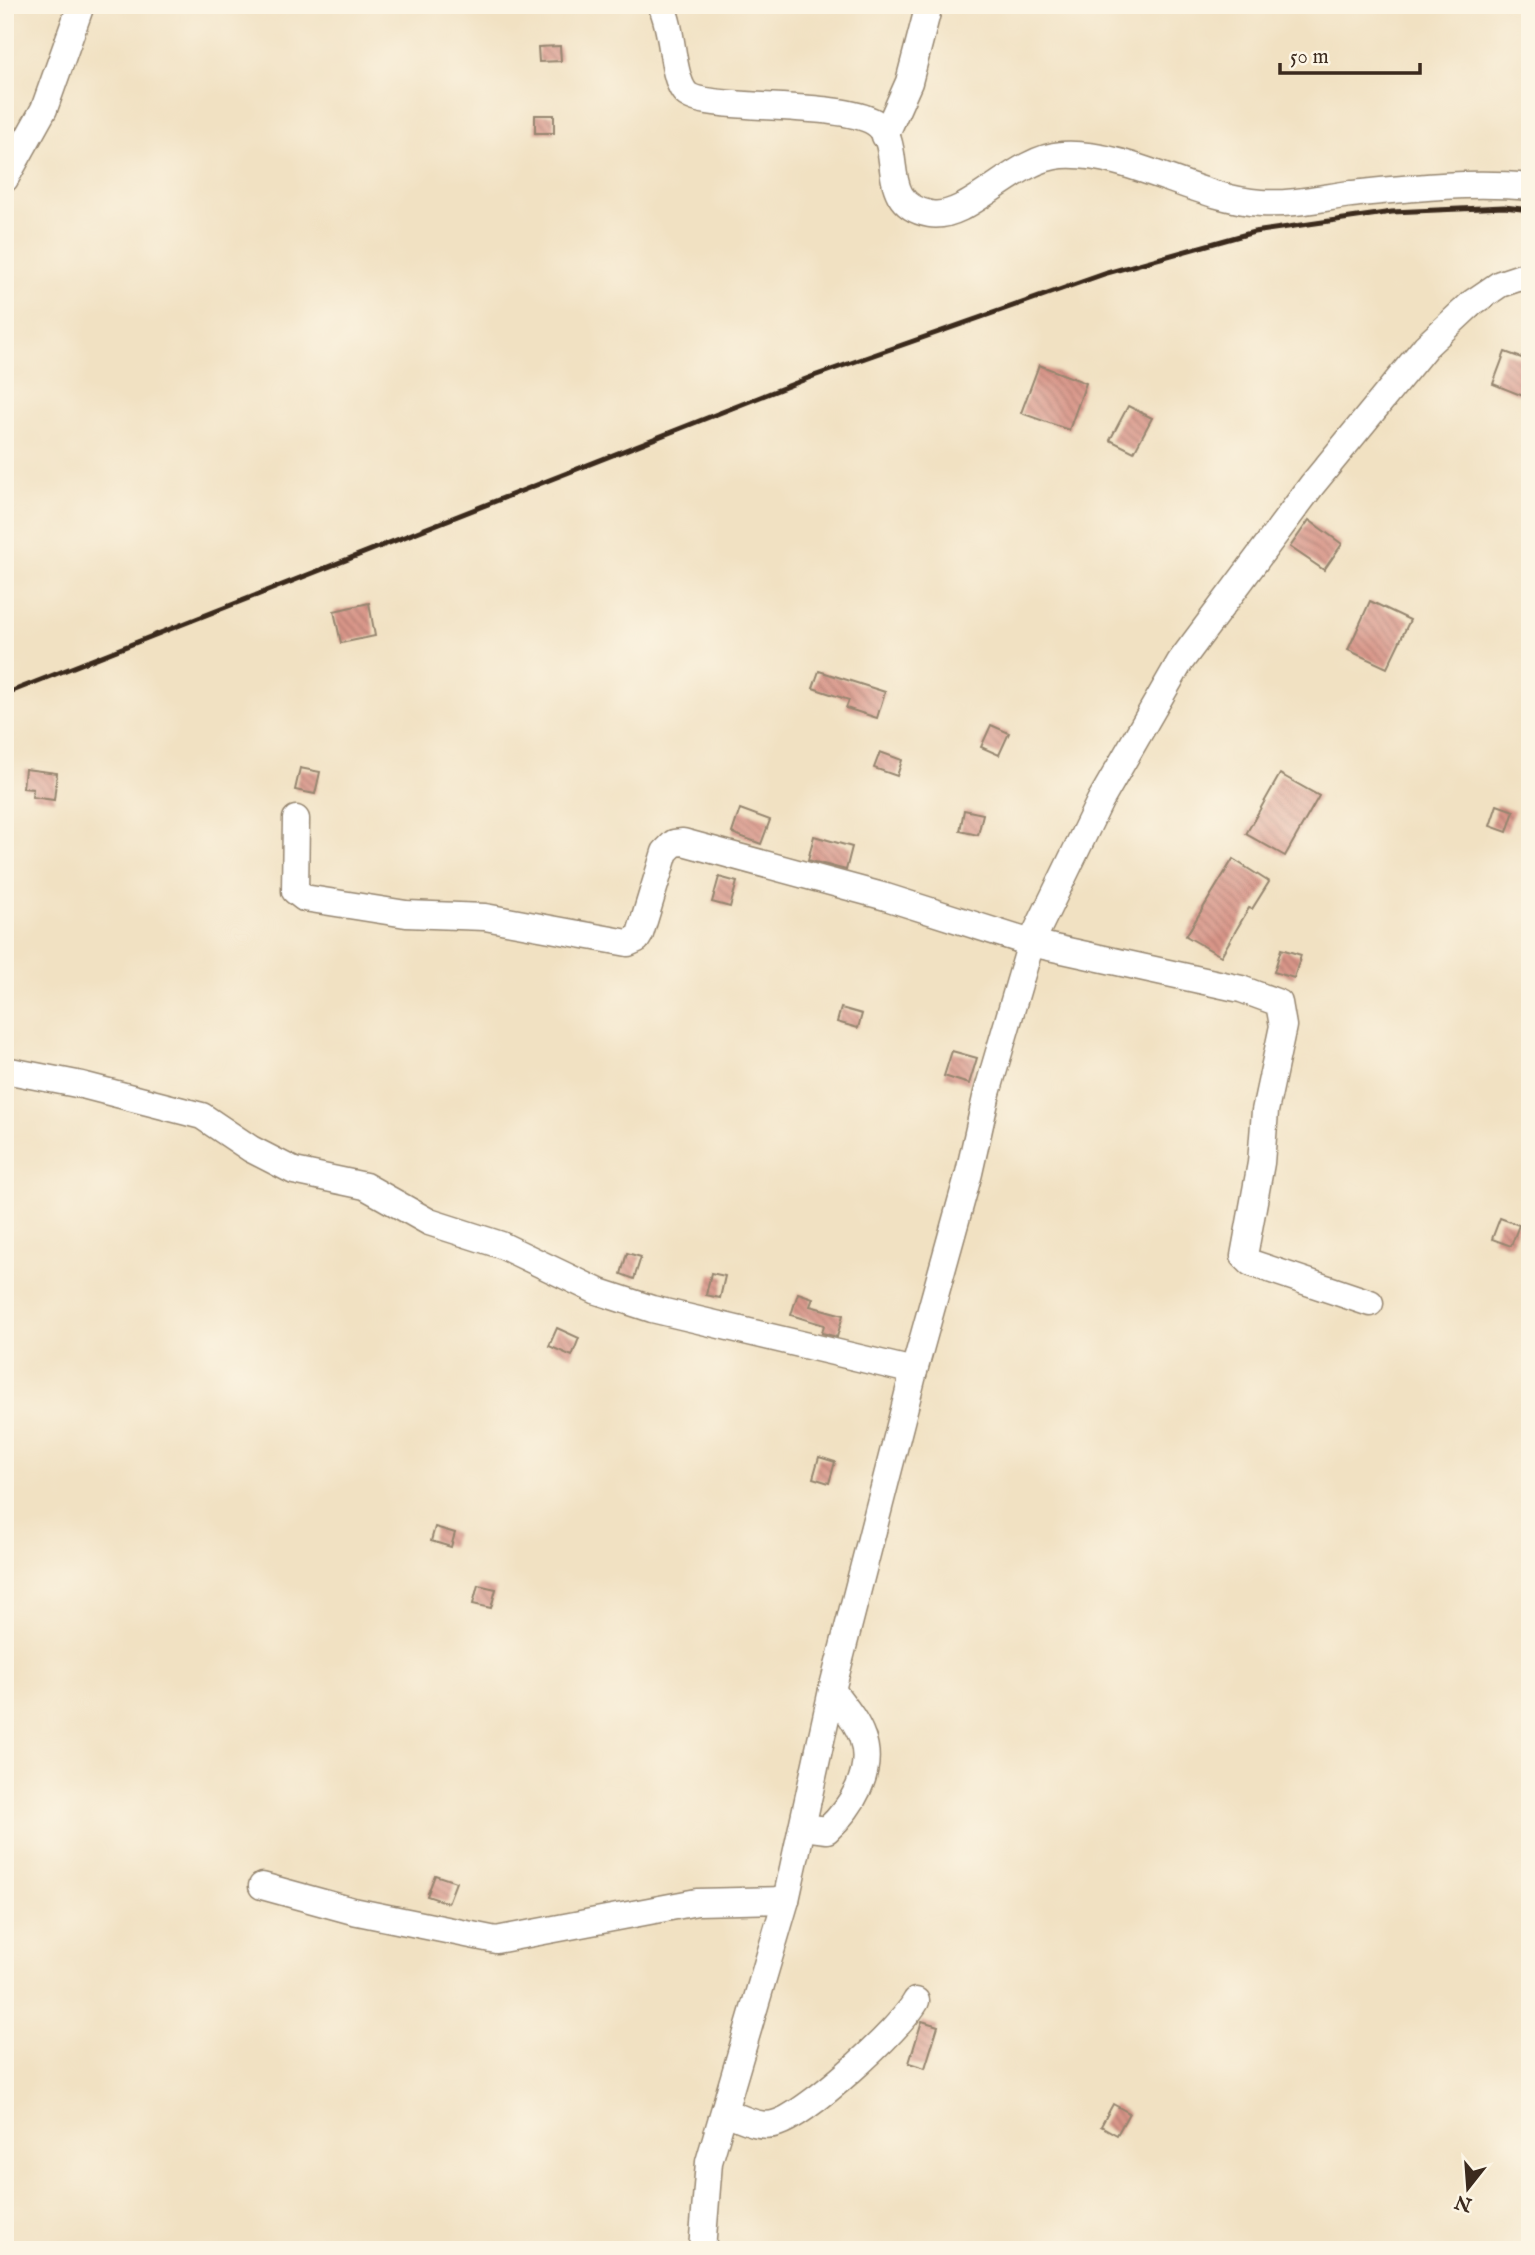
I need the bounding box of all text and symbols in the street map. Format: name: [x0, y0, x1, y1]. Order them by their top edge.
scale bar: [1280, 32, 1420, 76]
text: 50 m: [1290, 44, 1329, 71]
north arrow: [1434, 2154, 1504, 2224]
text: N: [1452, 2188, 1476, 2217]

